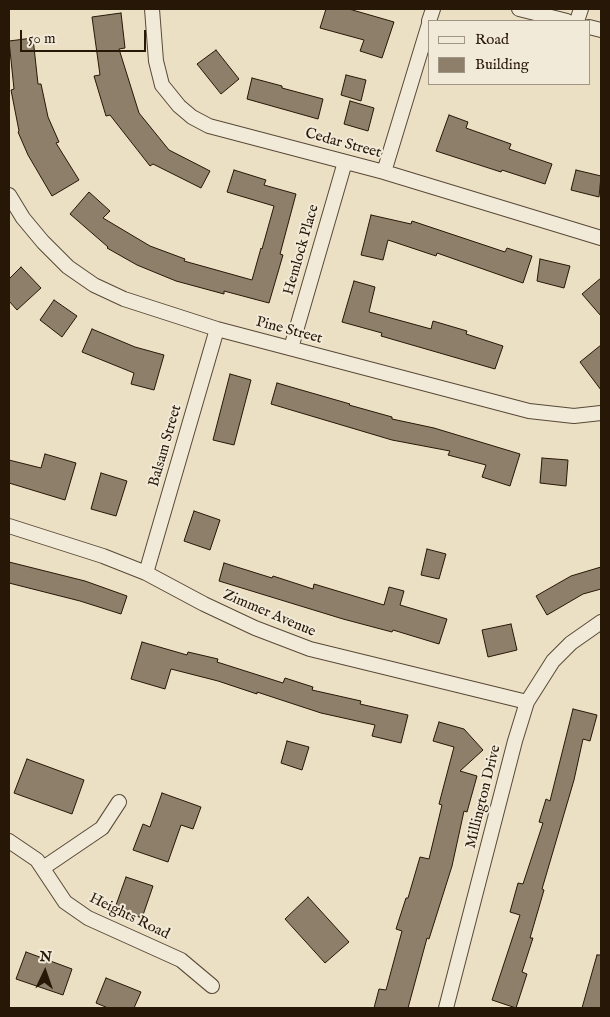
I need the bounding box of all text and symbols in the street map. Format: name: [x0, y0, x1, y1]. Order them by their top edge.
scale bar: [22, 20, 149, 52]
legend: [428, 20, 590, 85]
text: 50 m: [28, 29, 56, 48]
text: Road: [475, 30, 509, 49]
text: Building: [475, 55, 529, 74]
street label: Cedar Street: [303, 125, 383, 163]
street label: Hemlock Place: [280, 203, 324, 297]
street label: Pine Street: [254, 313, 324, 349]
street label: Balsam Street: [146, 403, 186, 489]
street label: Zimmer Avenue: [220, 586, 318, 642]
street label: Millington Drive: [462, 743, 506, 851]
street label: Heights Road: [86, 890, 172, 944]
north arrow: [20, 947, 70, 997]
text: N: [39, 948, 52, 966]

